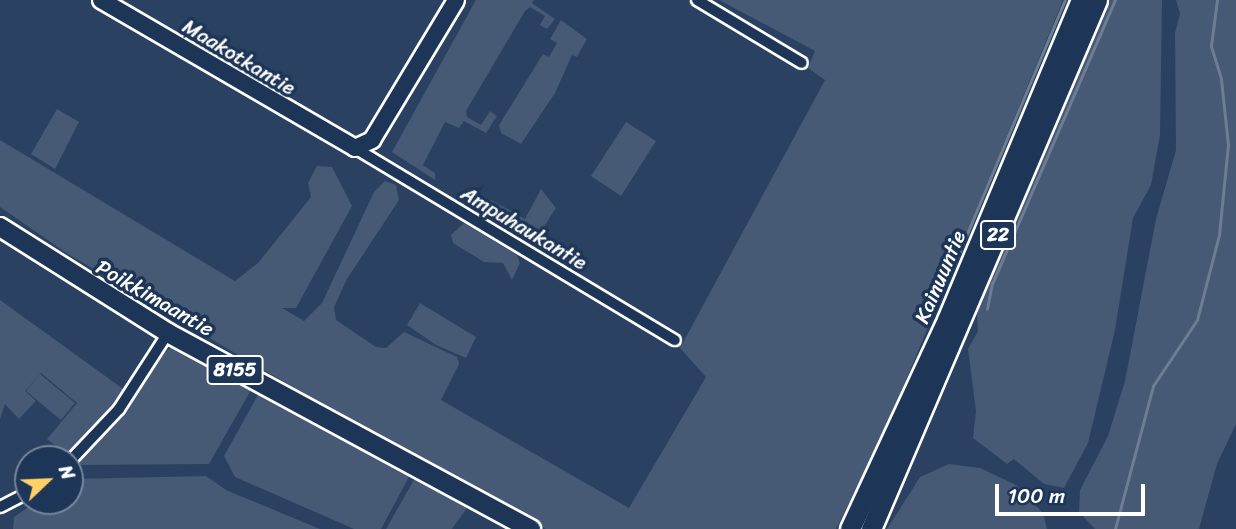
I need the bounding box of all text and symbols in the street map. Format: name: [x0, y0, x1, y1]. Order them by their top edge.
street label: Maakotkantie: [178, 13, 300, 101]
street label: Ampuhaukantie: [456, 181, 592, 275]
road number: 22: [979, 219, 1017, 250]
street label: Kainuuntie: [909, 227, 971, 327]
street label: Poikkimaantie: [92, 254, 218, 342]
road number: 8155: [205, 354, 265, 386]
north arrow: [14, 445, 84, 515]
text: N: [49, 460, 85, 485]
scale bar: [998, 470, 1148, 514]
text: 100 m: [1008, 477, 1065, 515]

